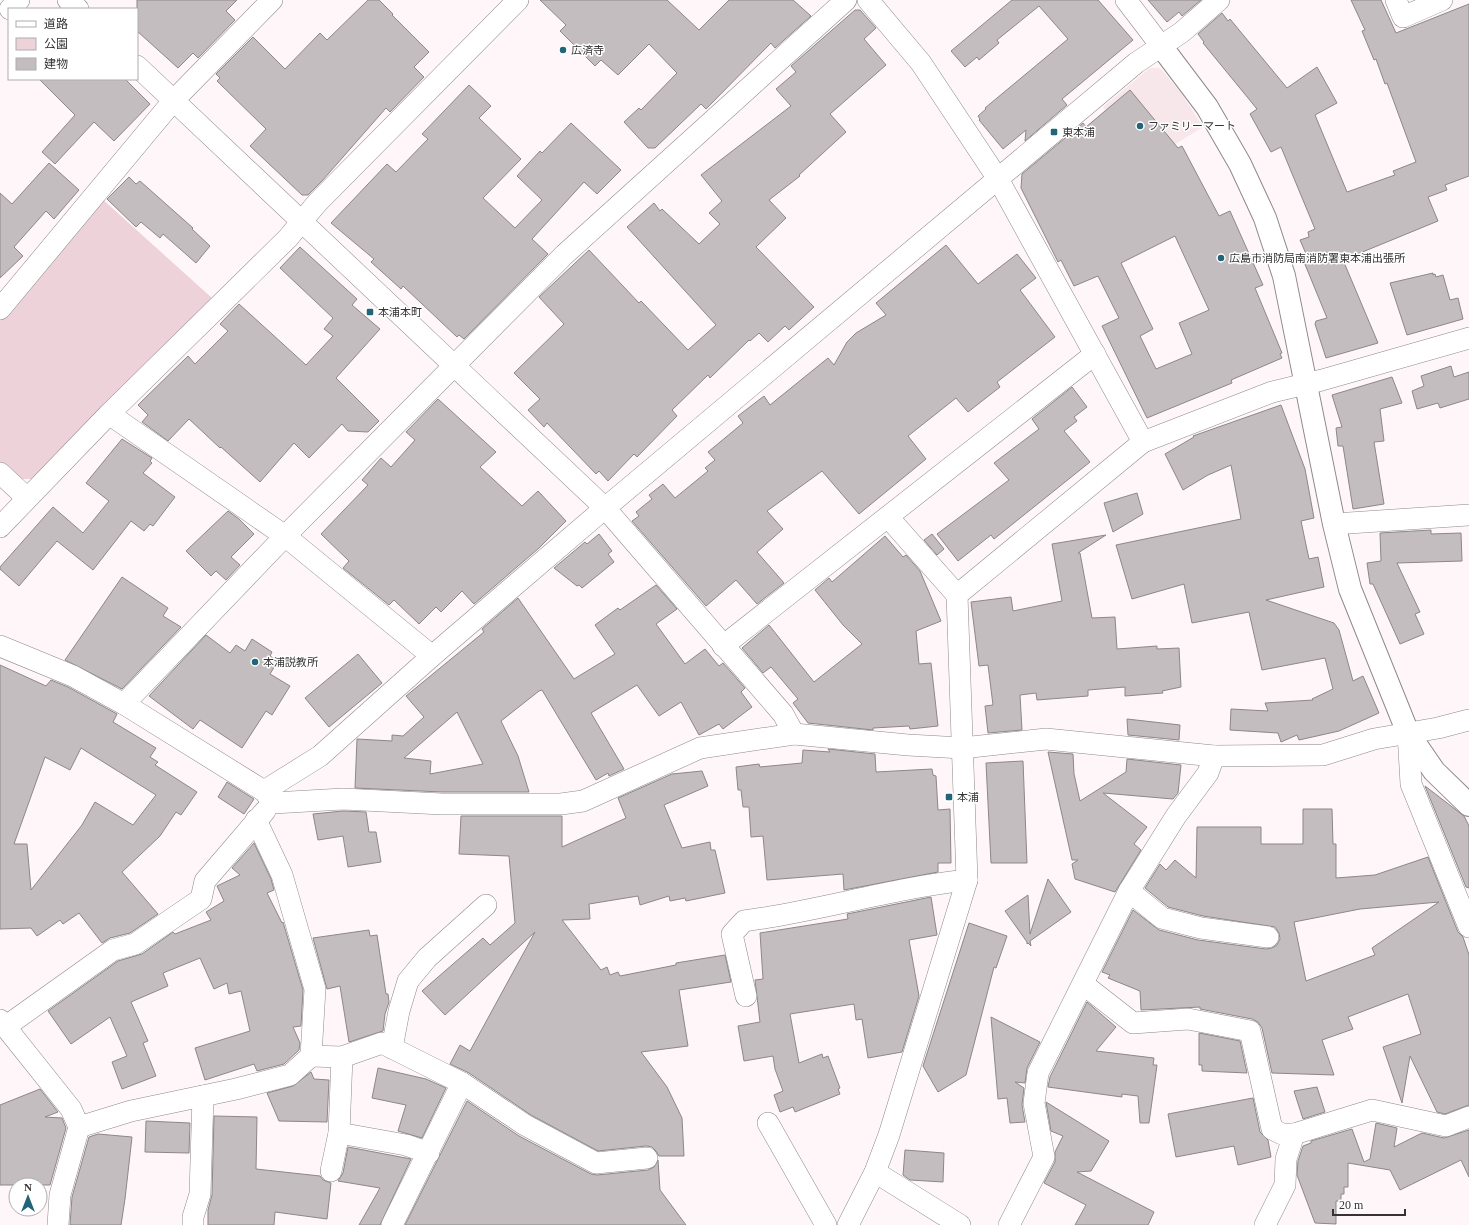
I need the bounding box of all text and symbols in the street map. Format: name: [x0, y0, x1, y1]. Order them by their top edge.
legend: [8, 8, 138, 80]
text: 道路: [44, 17, 68, 31]
text: 公園: [44, 37, 68, 51]
place label: 広済寺: [571, 44, 604, 56]
marker: 広済寺: [558, 45, 568, 55]
text: 建物: [44, 57, 68, 71]
place label: ファミリーマート: [1148, 120, 1236, 132]
marker: ファミリーマート: [1135, 121, 1145, 131]
place label: 東本浦: [1062, 126, 1095, 138]
marker: 東本浦: [1049, 127, 1059, 137]
place label: 広島市消防局南消防署東本浦出張所: [1229, 252, 1406, 264]
marker: 広島市消防局南消防署東本浦出張所: [1216, 253, 1226, 263]
place label: 本浦本町: [378, 306, 422, 318]
marker: 本浦本町: [365, 307, 375, 317]
place label: 本浦説教所: [263, 656, 319, 668]
marker: 本浦説教所: [250, 657, 260, 667]
place label: 本浦: [957, 791, 979, 803]
marker: 本浦: [944, 792, 954, 802]
north arrow: [8, 1177, 48, 1217]
text: N: [24, 1181, 32, 1193]
scale bar: [1333, 1191, 1405, 1217]
text: 20 m: [1339, 1198, 1364, 1212]

